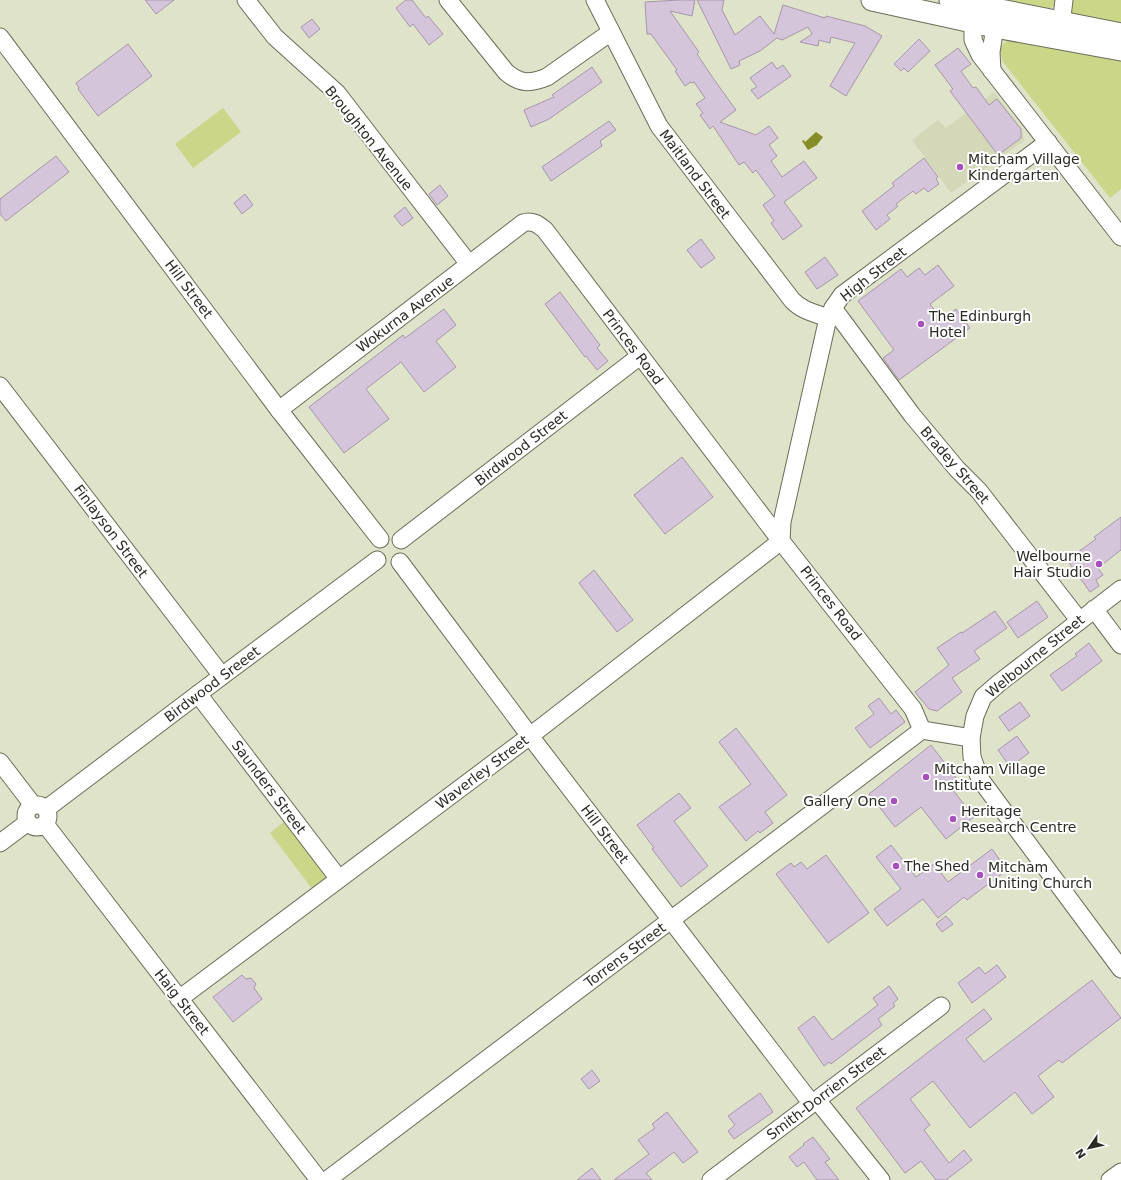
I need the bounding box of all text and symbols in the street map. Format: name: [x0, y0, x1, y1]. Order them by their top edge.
street label: Broughton Avenue: [322, 83, 416, 193]
street label: Maitland Street: [656, 126, 734, 222]
place label: Mitcham Village Kindergarten: [968, 151, 1080, 183]
marker: Mitcham Village Kindergarten: [955, 162, 965, 172]
street label: High Street: [837, 243, 910, 305]
street label: Hill Street: [162, 257, 217, 322]
street label: Wokurna Avenue: [353, 272, 457, 356]
street label: Princes Road: [600, 306, 666, 388]
place label: The Edinburgh Hotel: [928, 308, 1031, 340]
marker: The Edinburgh Hotel: [916, 319, 926, 329]
street label: Birdwood Street: [472, 407, 571, 489]
street label: Bradey Street: [917, 423, 993, 507]
street label: Finlayson Street: [71, 481, 151, 581]
place label: Welbourne Hair Studio: [1013, 548, 1091, 580]
marker: Welbourne Hair Studio: [1094, 559, 1104, 569]
street label: Princes Road: [797, 563, 865, 643]
street label: Welbourne Street: [983, 611, 1088, 701]
street label: Birdwood Sreeet: [161, 643, 263, 725]
street label: Waverley Street: [432, 732, 532, 812]
street label: Saunders Street: [229, 737, 310, 837]
place label: Mitcham Village Institute: [934, 761, 1046, 793]
marker: Mitcham Village Institute: [921, 772, 931, 782]
place label: Gallery One: [803, 793, 886, 809]
marker: Gallery One: [889, 796, 899, 806]
street label: Hill Street: [578, 802, 633, 867]
place label: Heritage Research Centre: [961, 803, 1076, 835]
marker: Heritage Research Centre: [948, 814, 958, 824]
place label: The Shed: [903, 858, 970, 874]
place label: Mitcham Uniting Church: [988, 859, 1092, 891]
marker: The Shed: [891, 861, 901, 871]
marker: Mitcham Uniting Church: [975, 870, 985, 880]
street label: Torrens Street: [580, 919, 669, 991]
street label: Haig Street: [151, 966, 213, 1038]
street label: Smith-Dorrien Street: [763, 1043, 889, 1143]
north arrow: [1069, 1128, 1109, 1168]
text: N: [1073, 1146, 1089, 1161]

